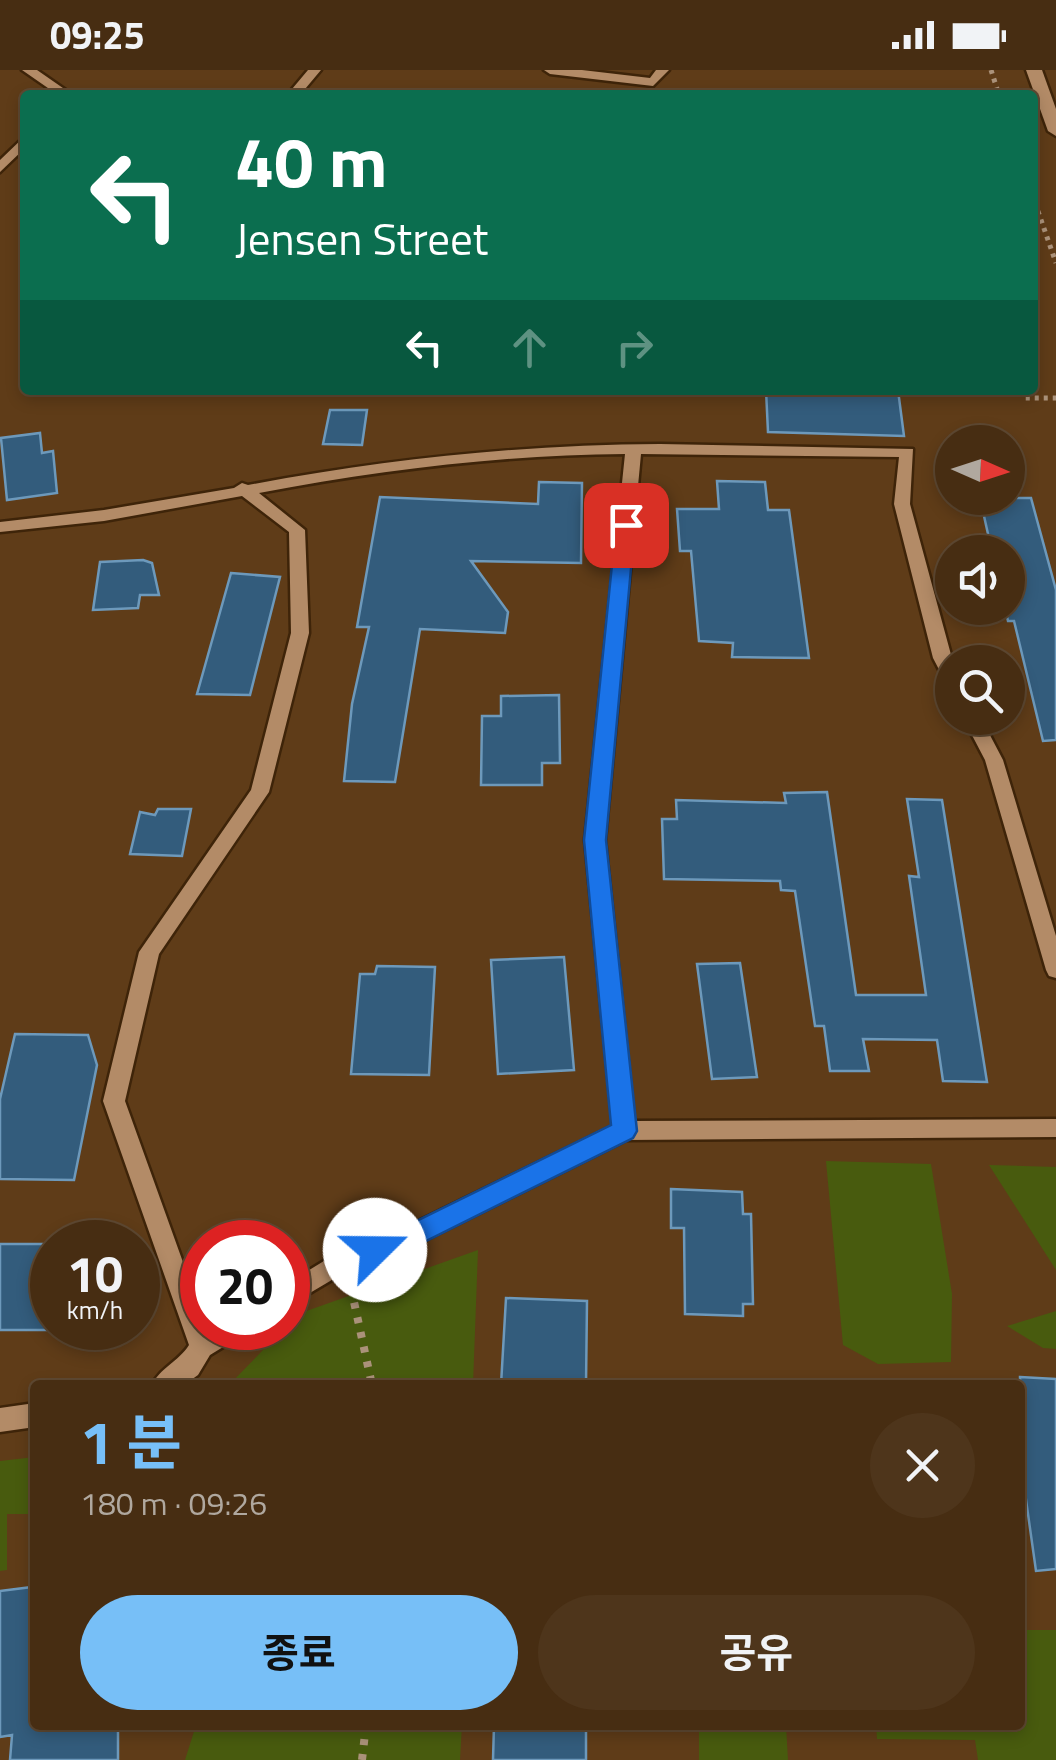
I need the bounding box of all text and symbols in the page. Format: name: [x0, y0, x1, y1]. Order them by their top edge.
text: 09:25: [50, 6, 145, 64]
text: 40 m: [235, 108, 388, 214]
icon: left: [70, 130, 200, 260]
text: Jensen Street: [235, 204, 488, 272]
icon: left: [397, 320, 452, 375]
icon: ahead: [502, 320, 557, 375]
icon: right: [607, 320, 662, 375]
north arrow: [935, 425, 1025, 515]
map controls: [935, 425, 1025, 735]
pin: [584, 483, 669, 568]
icon: arrive: [599, 498, 654, 553]
button: sound: [935, 535, 1025, 625]
button: search: [935, 645, 1025, 735]
position arrow: [323, 1198, 427, 1302]
speed limit sign: 20: [180, 1220, 310, 1350]
text: 10: [67, 1235, 123, 1311]
text: km/h: [67, 1291, 123, 1329]
text: 1 분: [80, 1396, 182, 1487]
button: close: [870, 1413, 975, 1518]
text: 180 m · 09:26: [80, 1479, 267, 1527]
button: 종료: [80, 1595, 518, 1710]
button: 공유: [538, 1595, 975, 1710]

